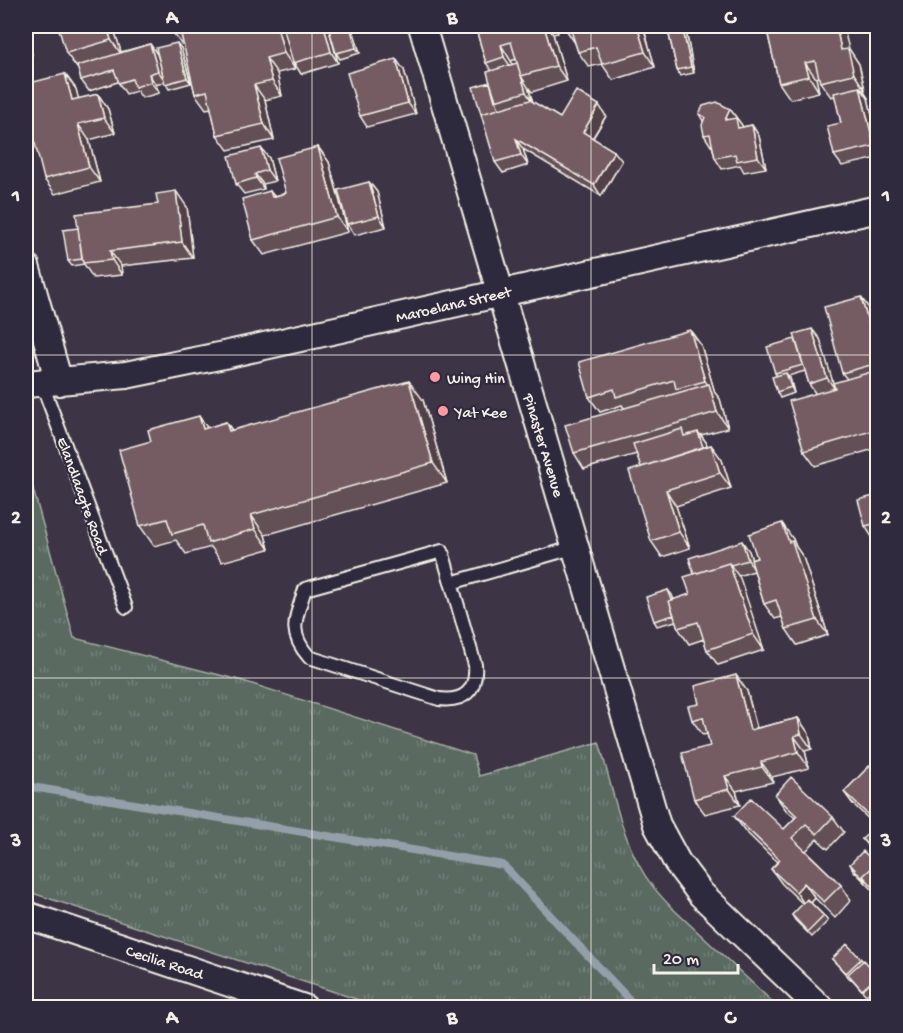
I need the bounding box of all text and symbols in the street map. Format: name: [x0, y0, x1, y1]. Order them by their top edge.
text: A: [165, 8, 180, 31]
text: B: [446, 8, 458, 31]
text: C: [724, 8, 738, 31]
text: 1: [11, 186, 20, 209]
text: 1: [881, 186, 890, 209]
street label: Maroelana Street: [394, 284, 515, 329]
marker: Wing Hin: [428, 370, 442, 384]
place label: Wing Hin: [447, 371, 505, 390]
street label: Pinaster Avenue: [517, 391, 567, 501]
marker: Yat Kee: [436, 404, 450, 418]
place label: Yat Kee: [453, 405, 508, 424]
street label: Elandlaagte Road: [51, 435, 111, 559]
text: 2: [11, 508, 21, 531]
text: 2: [881, 508, 891, 531]
text: 3: [10, 831, 21, 854]
text: 3: [880, 831, 891, 854]
scale bar: [654, 937, 738, 975]
street label: Cecilia Road: [123, 943, 207, 986]
text: 20 m: [663, 950, 699, 971]
text: A: [165, 1008, 180, 1031]
text: B: [446, 1008, 458, 1031]
text: C: [724, 1008, 738, 1031]

